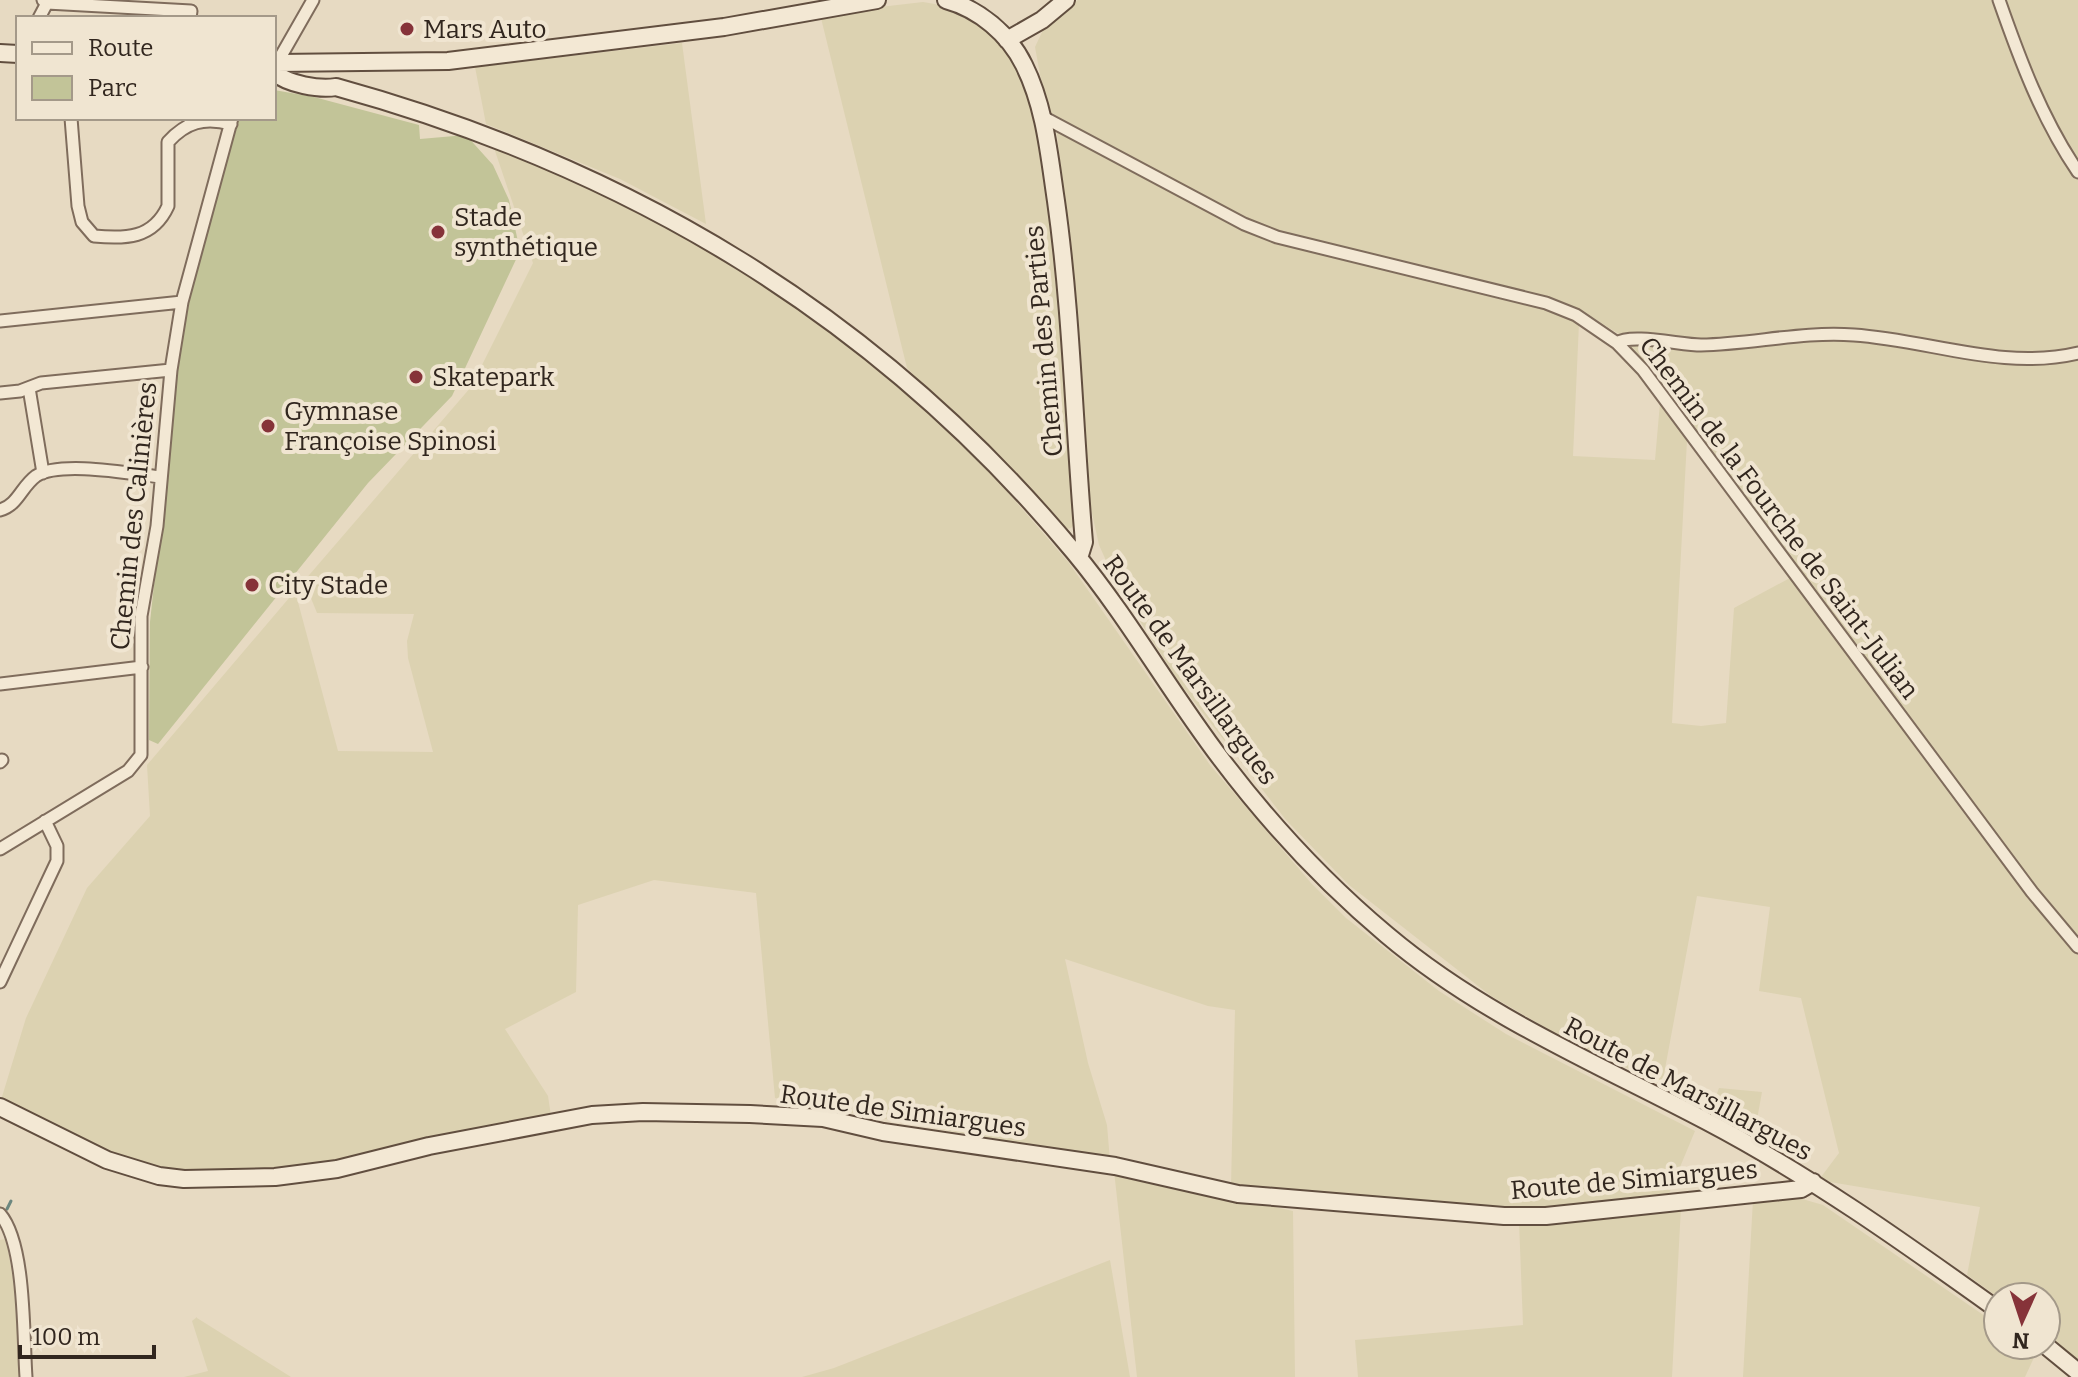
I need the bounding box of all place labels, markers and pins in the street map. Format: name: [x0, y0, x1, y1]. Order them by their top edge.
place label: Mars Auto: [423, 14, 547, 45]
marker: Mars Auto: [398, 20, 416, 38]
place label: Stade synthétique: [454, 202, 598, 263]
marker: Stade synthétique: [429, 223, 447, 241]
place label: Skatepark: [432, 362, 555, 393]
marker: Skatepark: [407, 368, 425, 386]
place label: Gymnase Françoise Spinosi: [284, 396, 497, 457]
marker: Gymnase Françoise Spinosi: [259, 417, 277, 435]
place label: City Stade: [268, 570, 388, 601]
marker: City Stade: [243, 576, 261, 594]

